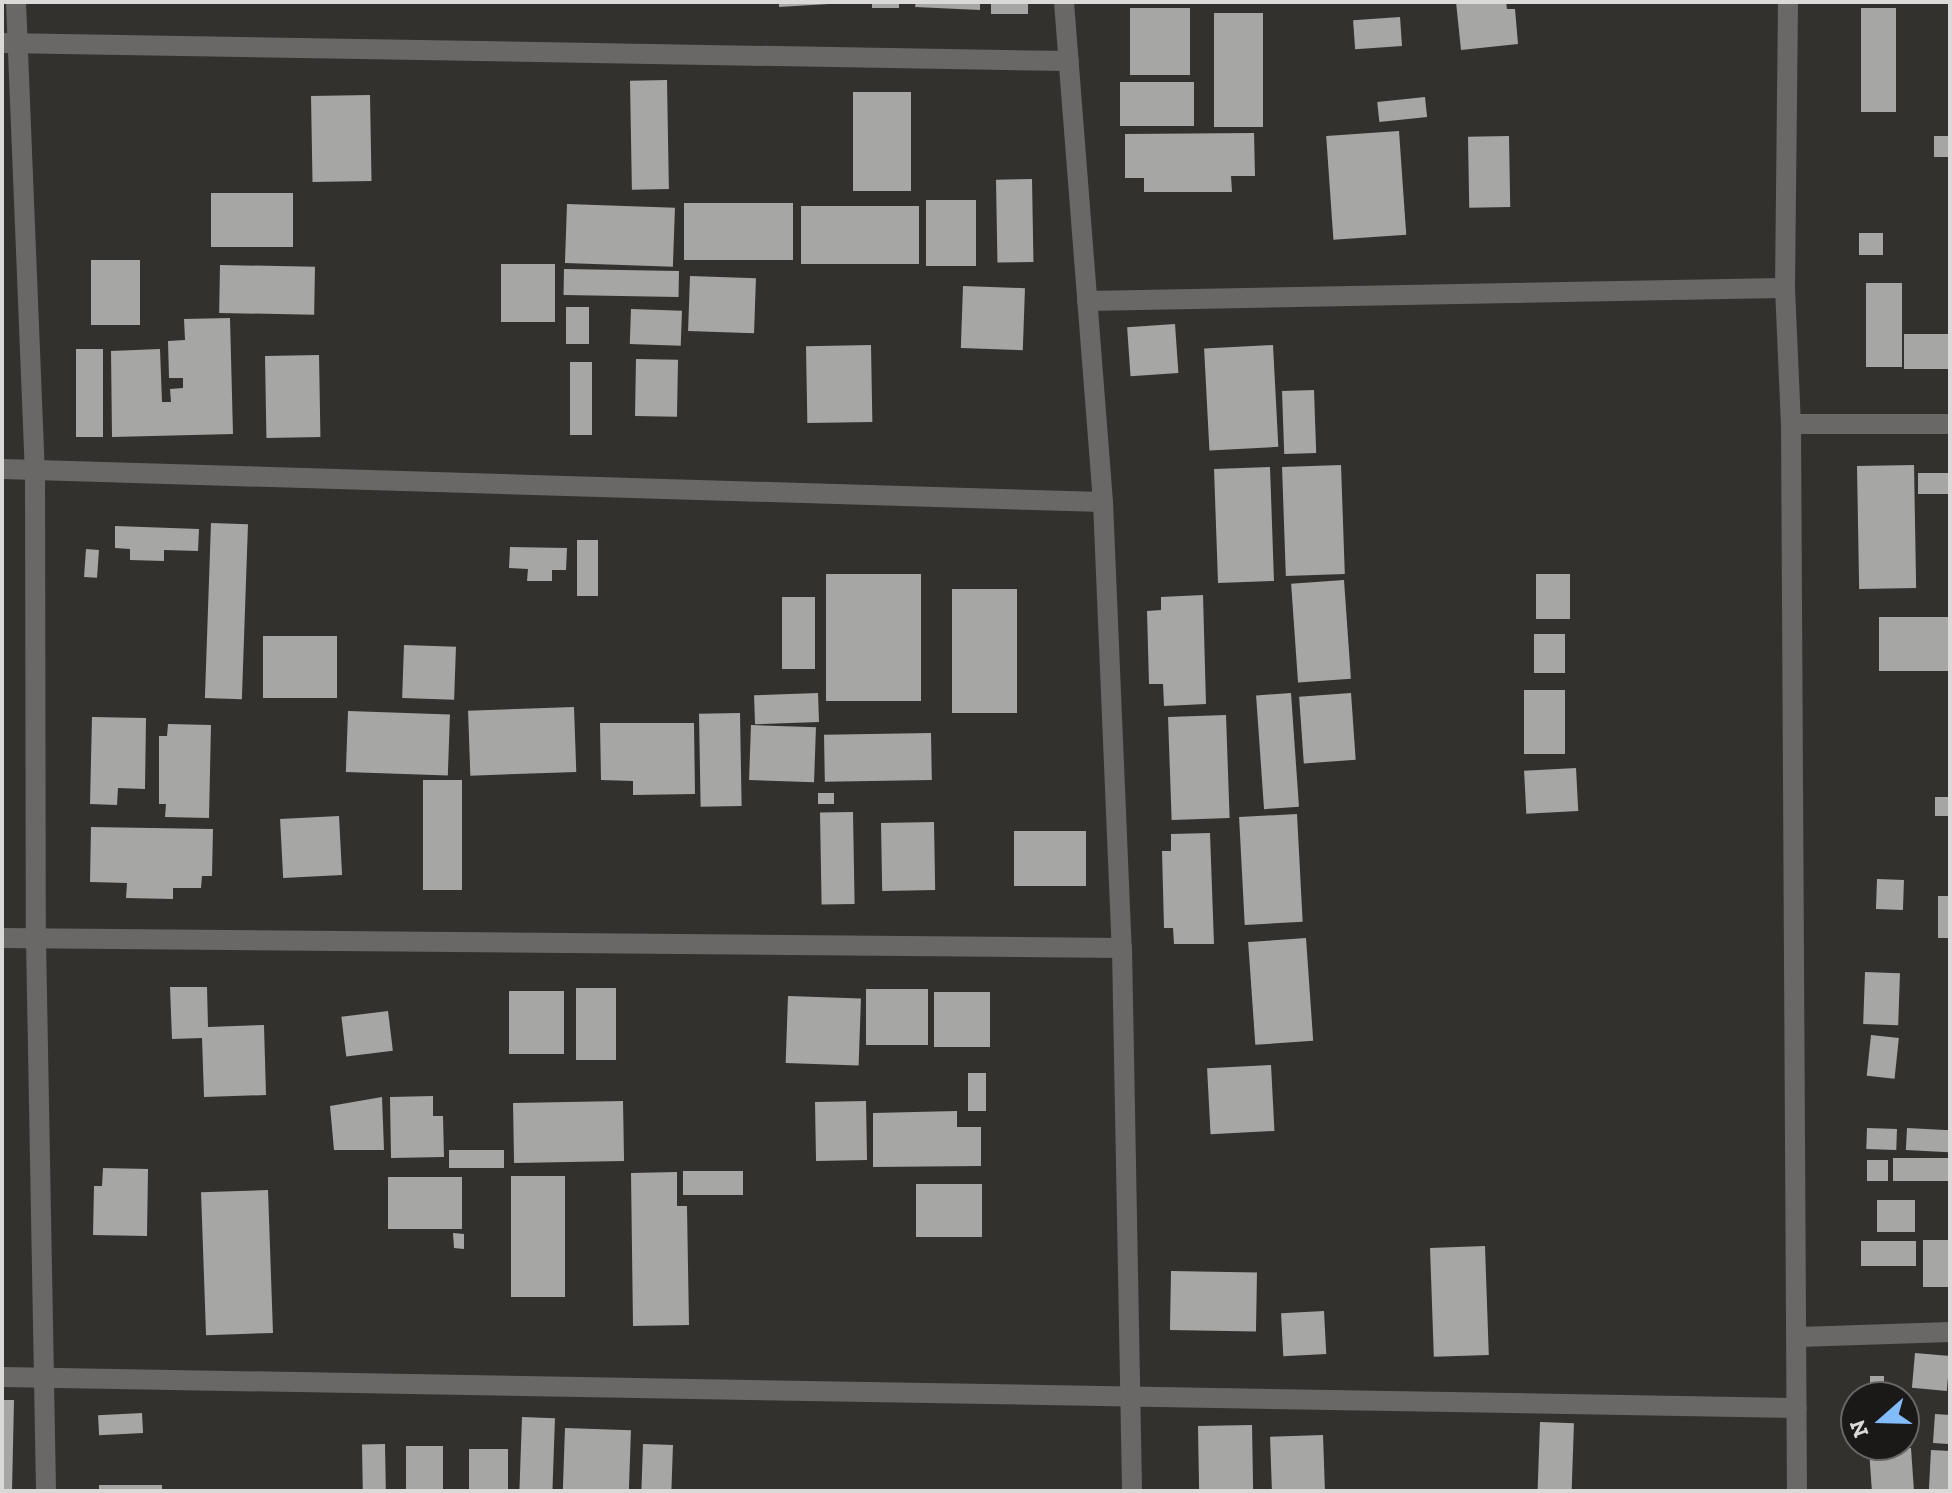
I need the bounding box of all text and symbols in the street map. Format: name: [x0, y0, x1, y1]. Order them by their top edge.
north arrow: [1840, 1381, 1920, 1461]
text: N: [1843, 1416, 1874, 1441]

